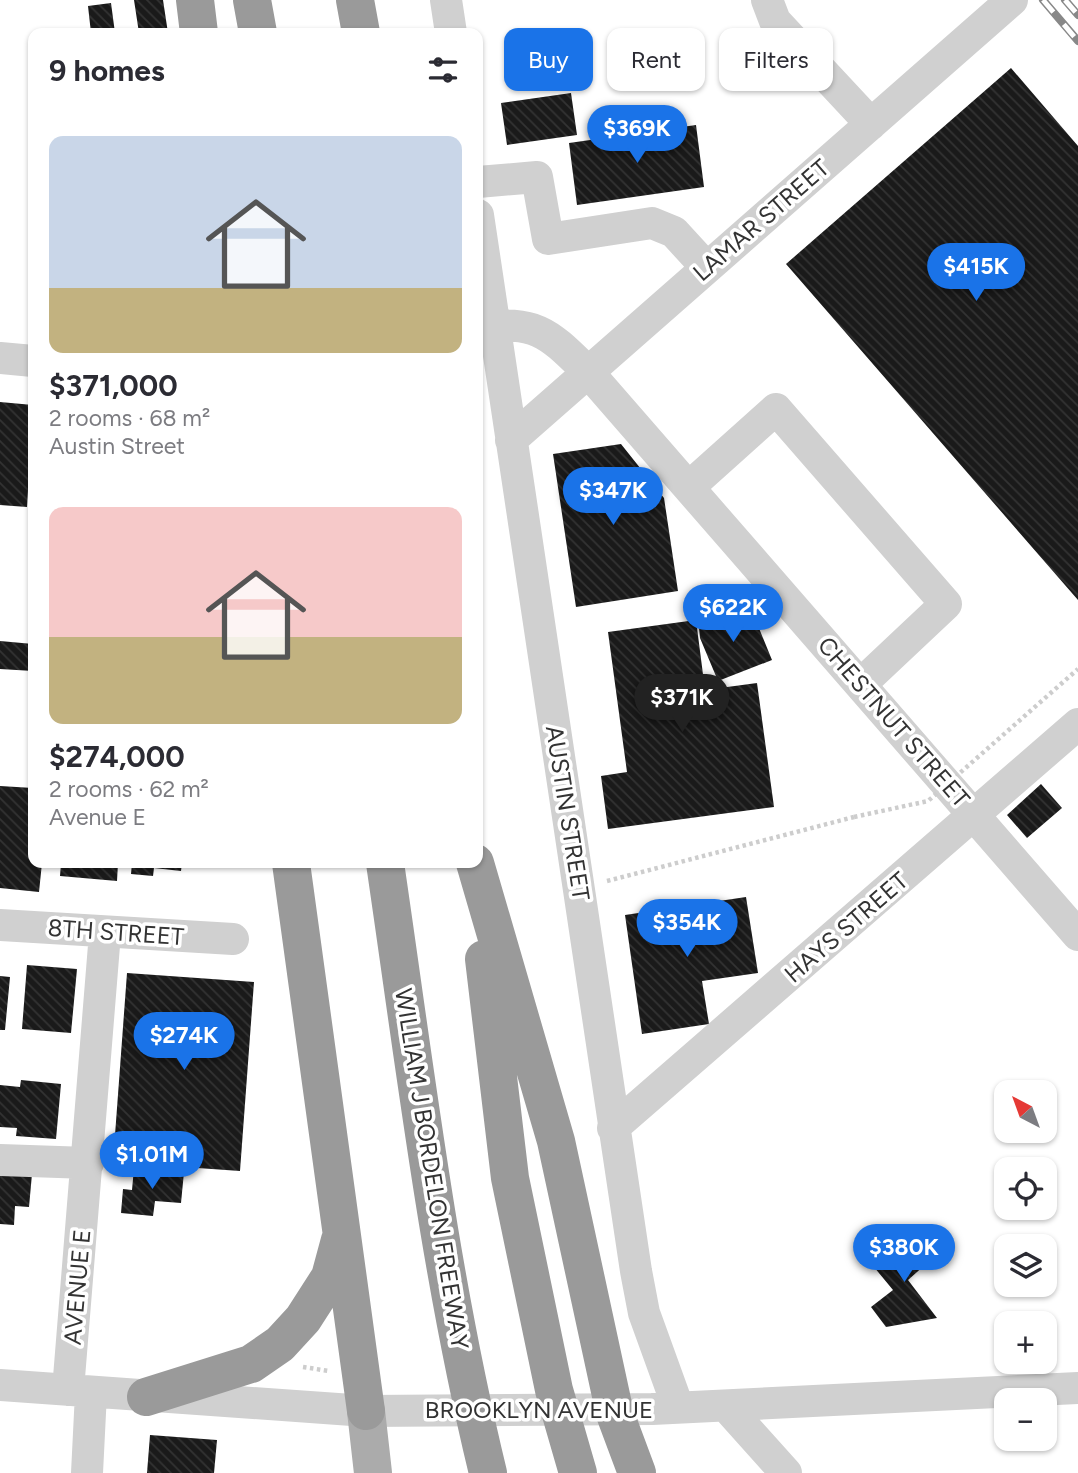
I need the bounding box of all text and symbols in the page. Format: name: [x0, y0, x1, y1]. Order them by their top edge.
chip: Buy: [504, 28, 593, 91]
chip: Rent: [607, 28, 705, 91]
chip: Filters: [719, 28, 833, 91]
icon: filters: [424, 51, 462, 89]
text: 9 homes: [49, 52, 165, 89]
pin: $369K: [588, 106, 686, 165]
text: $369K: [603, 114, 671, 142]
street label: LAMAR STREET: [687, 153, 835, 287]
icon: home: [193, 181, 319, 307]
pin: $415K: [927, 244, 1025, 303]
text: $415K: [943, 252, 1009, 280]
text: $371,000: [49, 367, 178, 404]
text: 2 rooms · 68 m²: [49, 404, 210, 432]
text: Austin Street: [49, 432, 185, 460]
pin: $347K: [564, 468, 662, 527]
text: $347K: [579, 476, 647, 504]
icon: home: [193, 552, 319, 678]
pin: $622K: [684, 584, 782, 644]
text: $622K: [699, 593, 767, 621]
street label: CHESTNUT STREET: [812, 631, 976, 813]
pin: $371K: [633, 674, 731, 734]
text: $371K: [650, 683, 714, 711]
street label: AUSTIN STREET: [540, 723, 596, 903]
text: $274,000: [49, 738, 185, 775]
text: 2 rooms · 62 m²: [49, 775, 209, 803]
text: Avenue E: [49, 803, 146, 831]
street label: HAYS STREET: [778, 866, 914, 988]
pin: $354K: [638, 900, 736, 959]
text: $354K: [653, 908, 721, 936]
street label: 8TH STREET: [47, 913, 185, 951]
street label: WILLIAM J BORDELON FREEWAY: [389, 986, 475, 1352]
pin: $274K: [135, 1012, 233, 1072]
text: $274K: [150, 1021, 218, 1049]
north arrow: [994, 1080, 1057, 1143]
map controls: [994, 1080, 1057, 1451]
pin: $1.01M: [95, 1132, 209, 1191]
text: $1.01M: [116, 1140, 188, 1168]
button: locate: [994, 1157, 1057, 1220]
pin: $380K: [855, 1224, 953, 1284]
street label: AVENUE E: [58, 1228, 96, 1346]
text: $380K: [869, 1233, 939, 1261]
button: layers: [994, 1234, 1057, 1297]
button: +: [994, 1311, 1057, 1374]
button: −: [994, 1388, 1057, 1451]
street label: BROOKLYN AVENUE: [425, 1395, 653, 1424]

